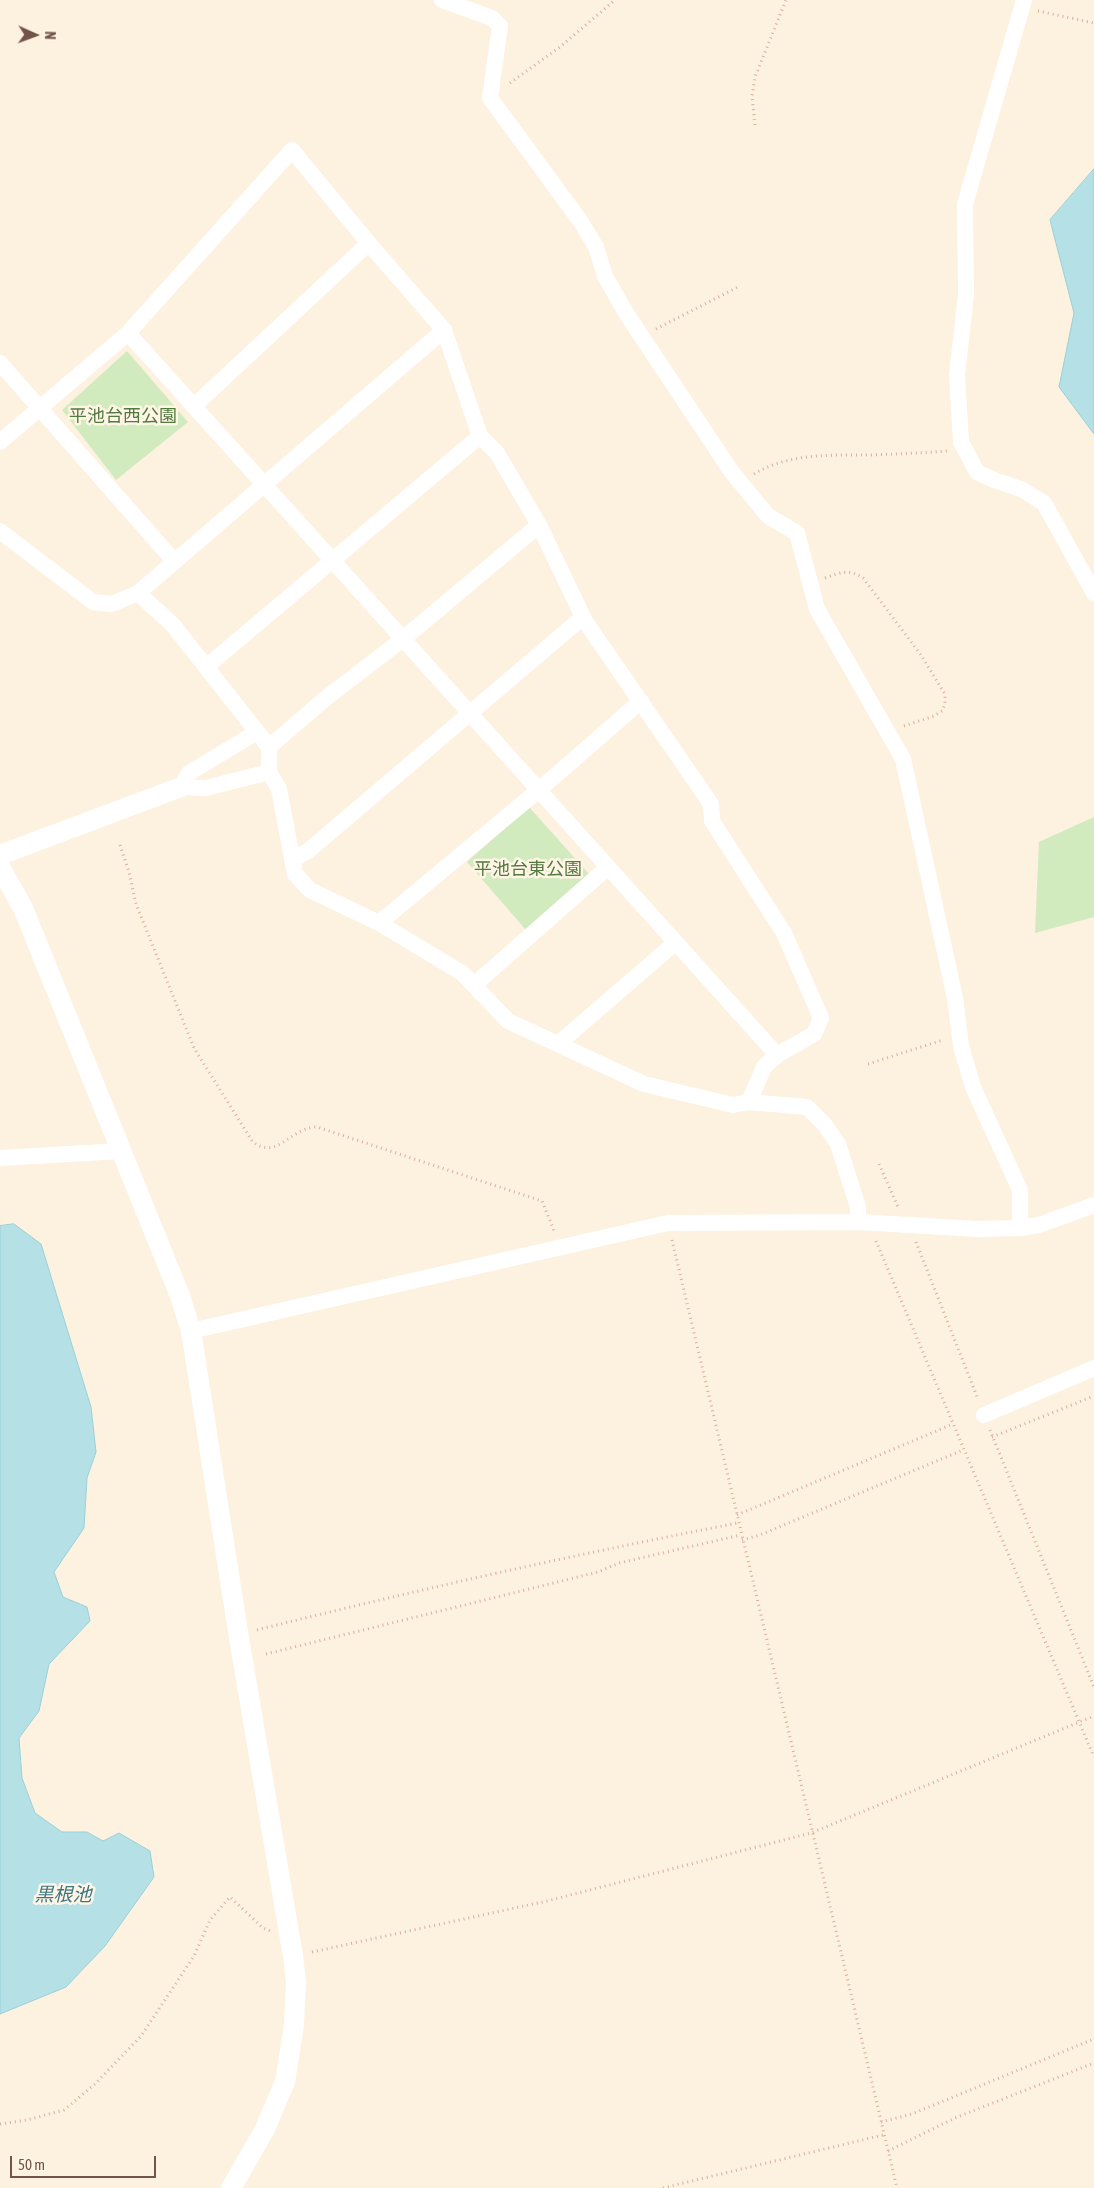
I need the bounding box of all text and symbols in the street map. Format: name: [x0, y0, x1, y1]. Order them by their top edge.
north arrow: [10, 10, 60, 60]
text: N: [42, 31, 58, 40]
park label: 平池台西公園: [69, 405, 177, 427]
park label: 平池台東公園: [474, 858, 582, 880]
water label: 黒根池: [35, 1884, 91, 1906]
scale bar: [12, 2146, 159, 2178]
text: 50 m: [18, 2156, 45, 2173]

